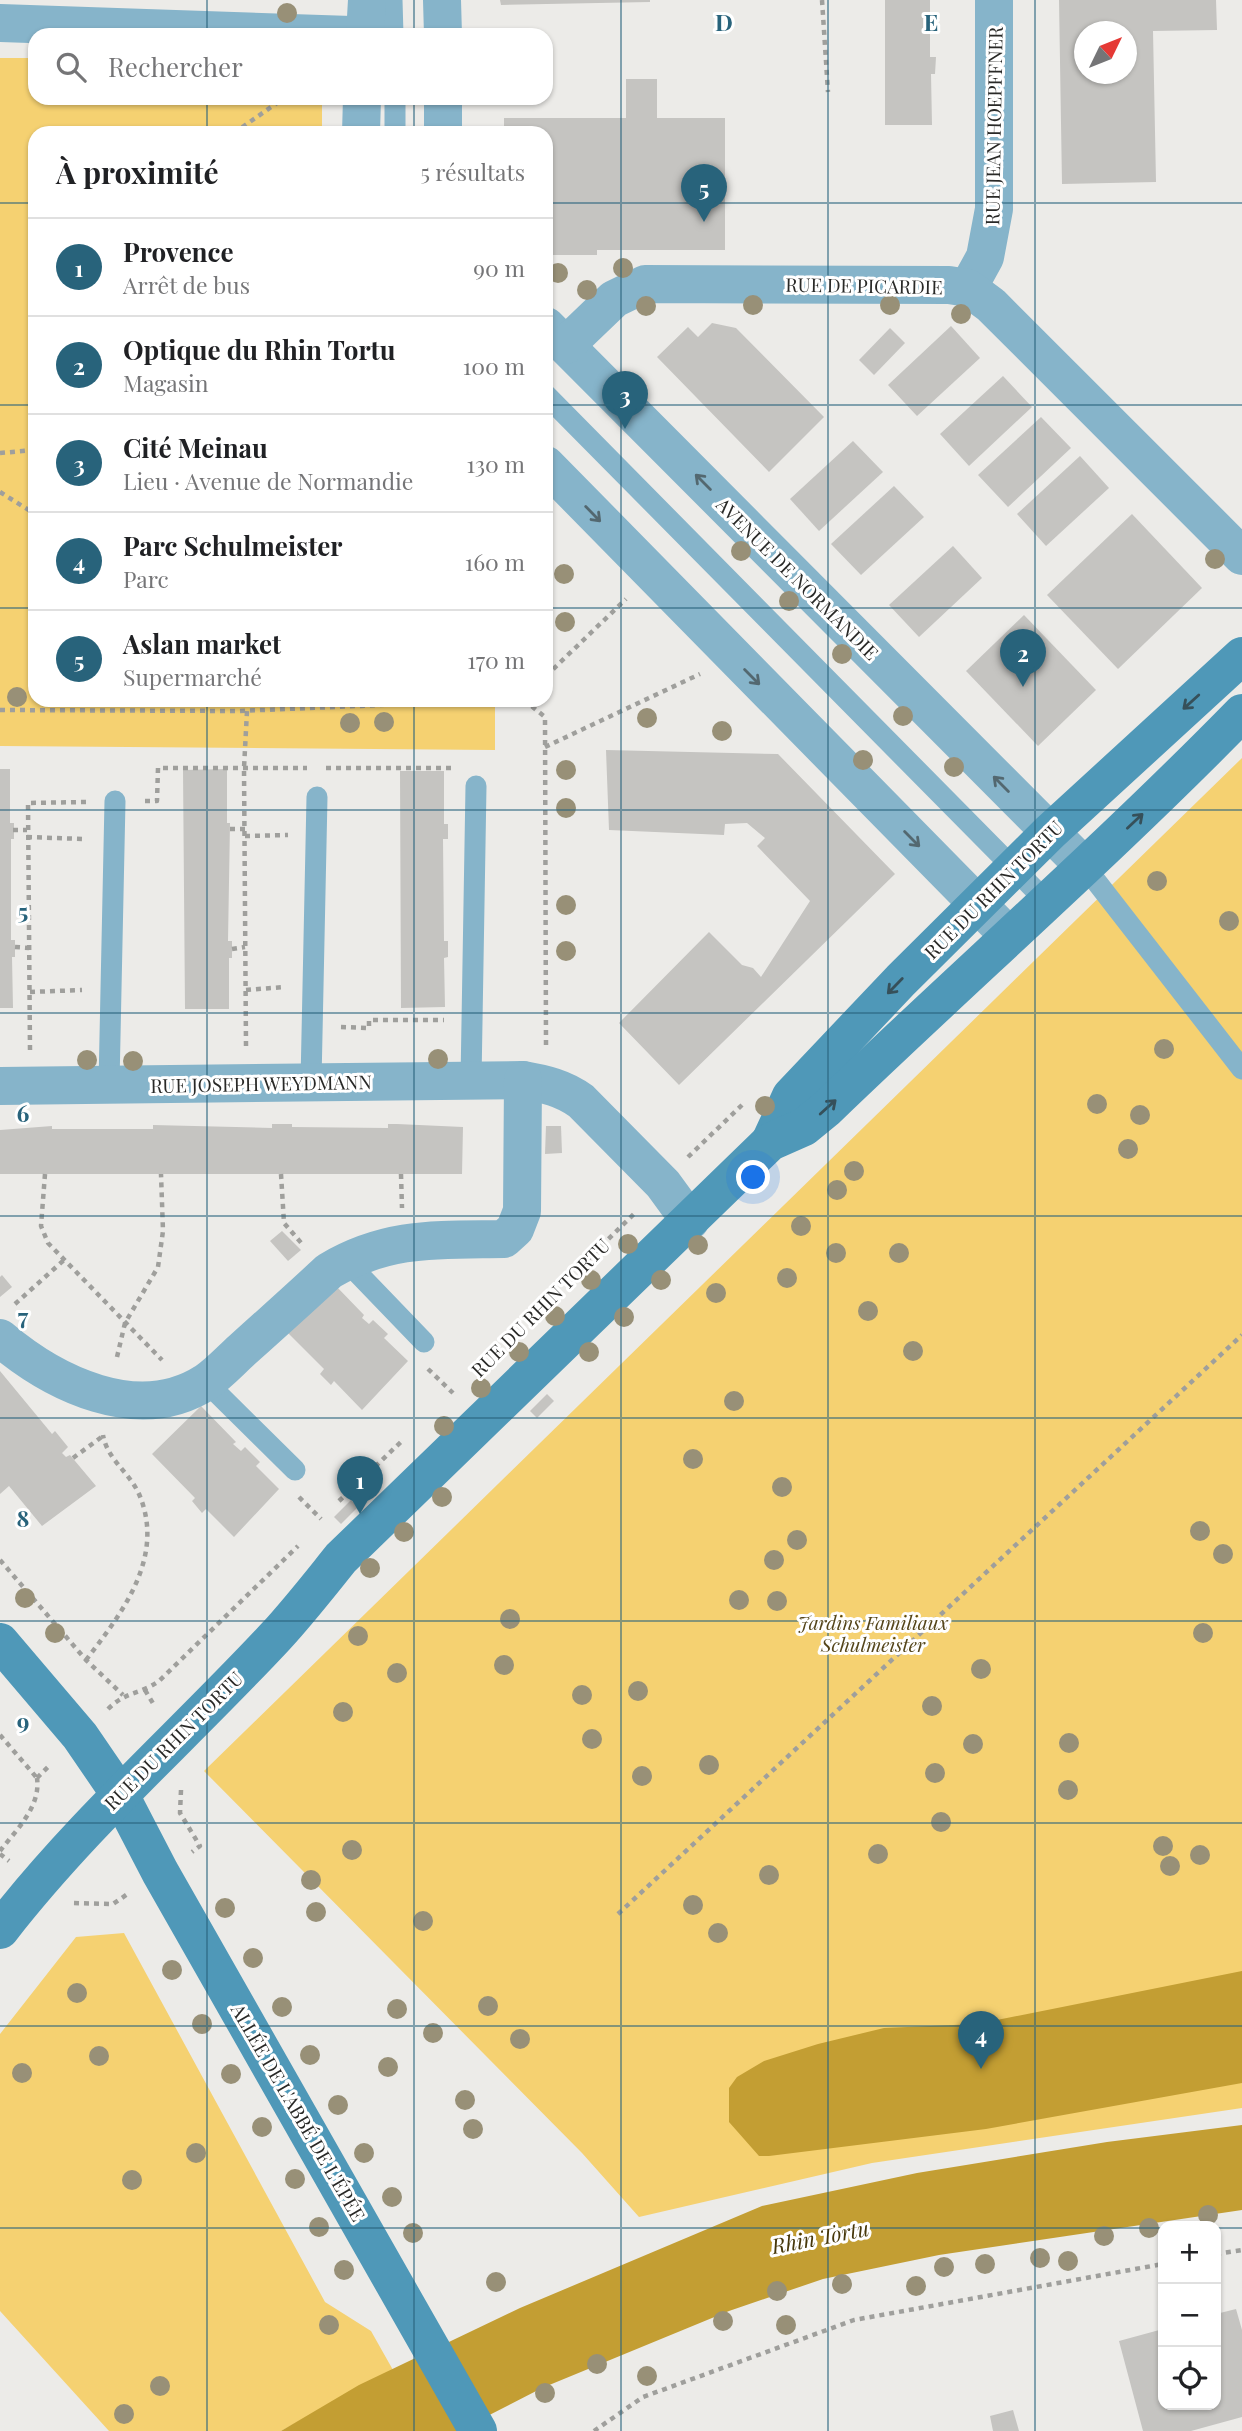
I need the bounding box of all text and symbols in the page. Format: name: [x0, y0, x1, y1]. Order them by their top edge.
text: D: [715, 6, 733, 37]
text: E: [924, 6, 938, 37]
north arrow: [1074, 21, 1137, 84]
street label: RUE JEAN HOEPFFNER: [978, 26, 1008, 226]
search box: [28, 28, 553, 105]
icon: search: [52, 48, 90, 86]
text: Rechercher: [108, 49, 243, 84]
text: À proximité: [56, 152, 219, 192]
text: 5 résultats: [420, 156, 525, 187]
pin: 5: [681, 164, 727, 222]
text: Provence: [123, 234, 234, 269]
text: 1: [75, 252, 83, 283]
text: 90 m: [473, 252, 525, 283]
text: Arrêt de bus: [123, 269, 250, 300]
street label: RUE DE PICARDIE: [785, 271, 943, 299]
text: Optique du Rhin Tortu: [123, 332, 396, 367]
text: 2: [73, 350, 85, 381]
text: 100 m: [463, 350, 525, 381]
text: Magasin: [123, 367, 209, 398]
pin: 3: [602, 371, 648, 429]
text: Cité Meinau: [123, 430, 268, 465]
text: 3: [73, 448, 85, 479]
text: 130 m: [467, 448, 525, 479]
text: Lieu · Avenue de Normandie: [123, 465, 413, 496]
one-way arrow: [695, 474, 712, 491]
street label: AVENUE DE NORMANDIE: [710, 490, 885, 665]
one-way arrow: [585, 505, 602, 522]
text: Parc Schulmeister: [123, 528, 342, 563]
text: 4: [73, 546, 85, 577]
text: 160 m: [465, 546, 525, 577]
text: Parc: [123, 563, 169, 594]
text: Aslan market: [123, 626, 281, 661]
pin: 2: [1000, 629, 1046, 687]
text: 5: [74, 644, 84, 675]
text: 170 m: [467, 644, 525, 675]
text: Supermarché: [123, 661, 262, 692]
one-way arrow: [744, 668, 761, 685]
one-way arrow: [1182, 694, 1200, 710]
one-way arrow: [993, 776, 1010, 793]
one-way arrow: [1126, 813, 1144, 829]
street label: RUE DU RHIN TORTU: [918, 814, 1068, 964]
one-way arrow: [903, 830, 920, 847]
text: 5: [18, 895, 28, 926]
one-way arrow: [887, 977, 904, 995]
street label: RUE JOSEPH WEYDMANN: [150, 1068, 372, 1098]
text: 6: [17, 1097, 30, 1128]
one-way arrow: [819, 1099, 837, 1115]
your location: [736, 1160, 770, 1194]
street label: RUE DU RHIN TORTU: [465, 1232, 615, 1382]
text: 7: [18, 1300, 29, 1331]
pin: 1: [337, 1456, 383, 1514]
text: 8: [17, 1502, 29, 1533]
park label: Jardins Familiaux Schulmeister: [798, 1609, 948, 1657]
street label: RUE DU RHIN TORTU: [98, 1665, 248, 1815]
text: 9: [17, 1705, 29, 1736]
street label: ALLÉE DE L'ABBÉ DE L'ÉPÉE: [225, 1998, 372, 2226]
pin: 4: [958, 2011, 1004, 2069]
water label: Rhin Tortu: [768, 2213, 871, 2259]
map controls: [1158, 2221, 1221, 2410]
button: +: [1158, 2221, 1221, 2284]
button: −: [1158, 2284, 1221, 2347]
button: locate: [1158, 2347, 1221, 2410]

